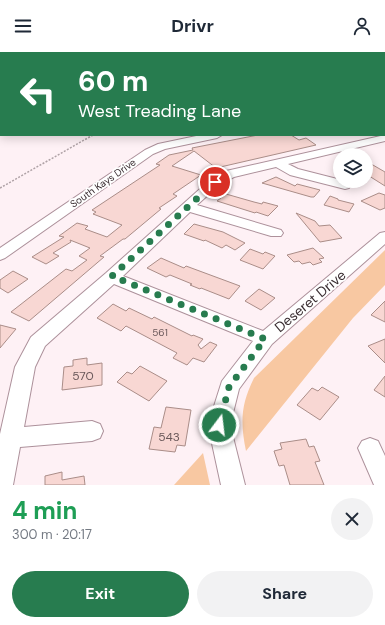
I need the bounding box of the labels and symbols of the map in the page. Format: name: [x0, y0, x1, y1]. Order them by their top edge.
street label: South Kays Drive: [68, 155, 139, 211]
pin: [198, 165, 232, 199]
street label: Deseret Drive: [271, 266, 349, 336]
house number: 561: [152, 326, 168, 339]
house number: 570: [72, 368, 94, 384]
position arrow: [198, 404, 240, 446]
house number: 543: [158, 429, 180, 445]

